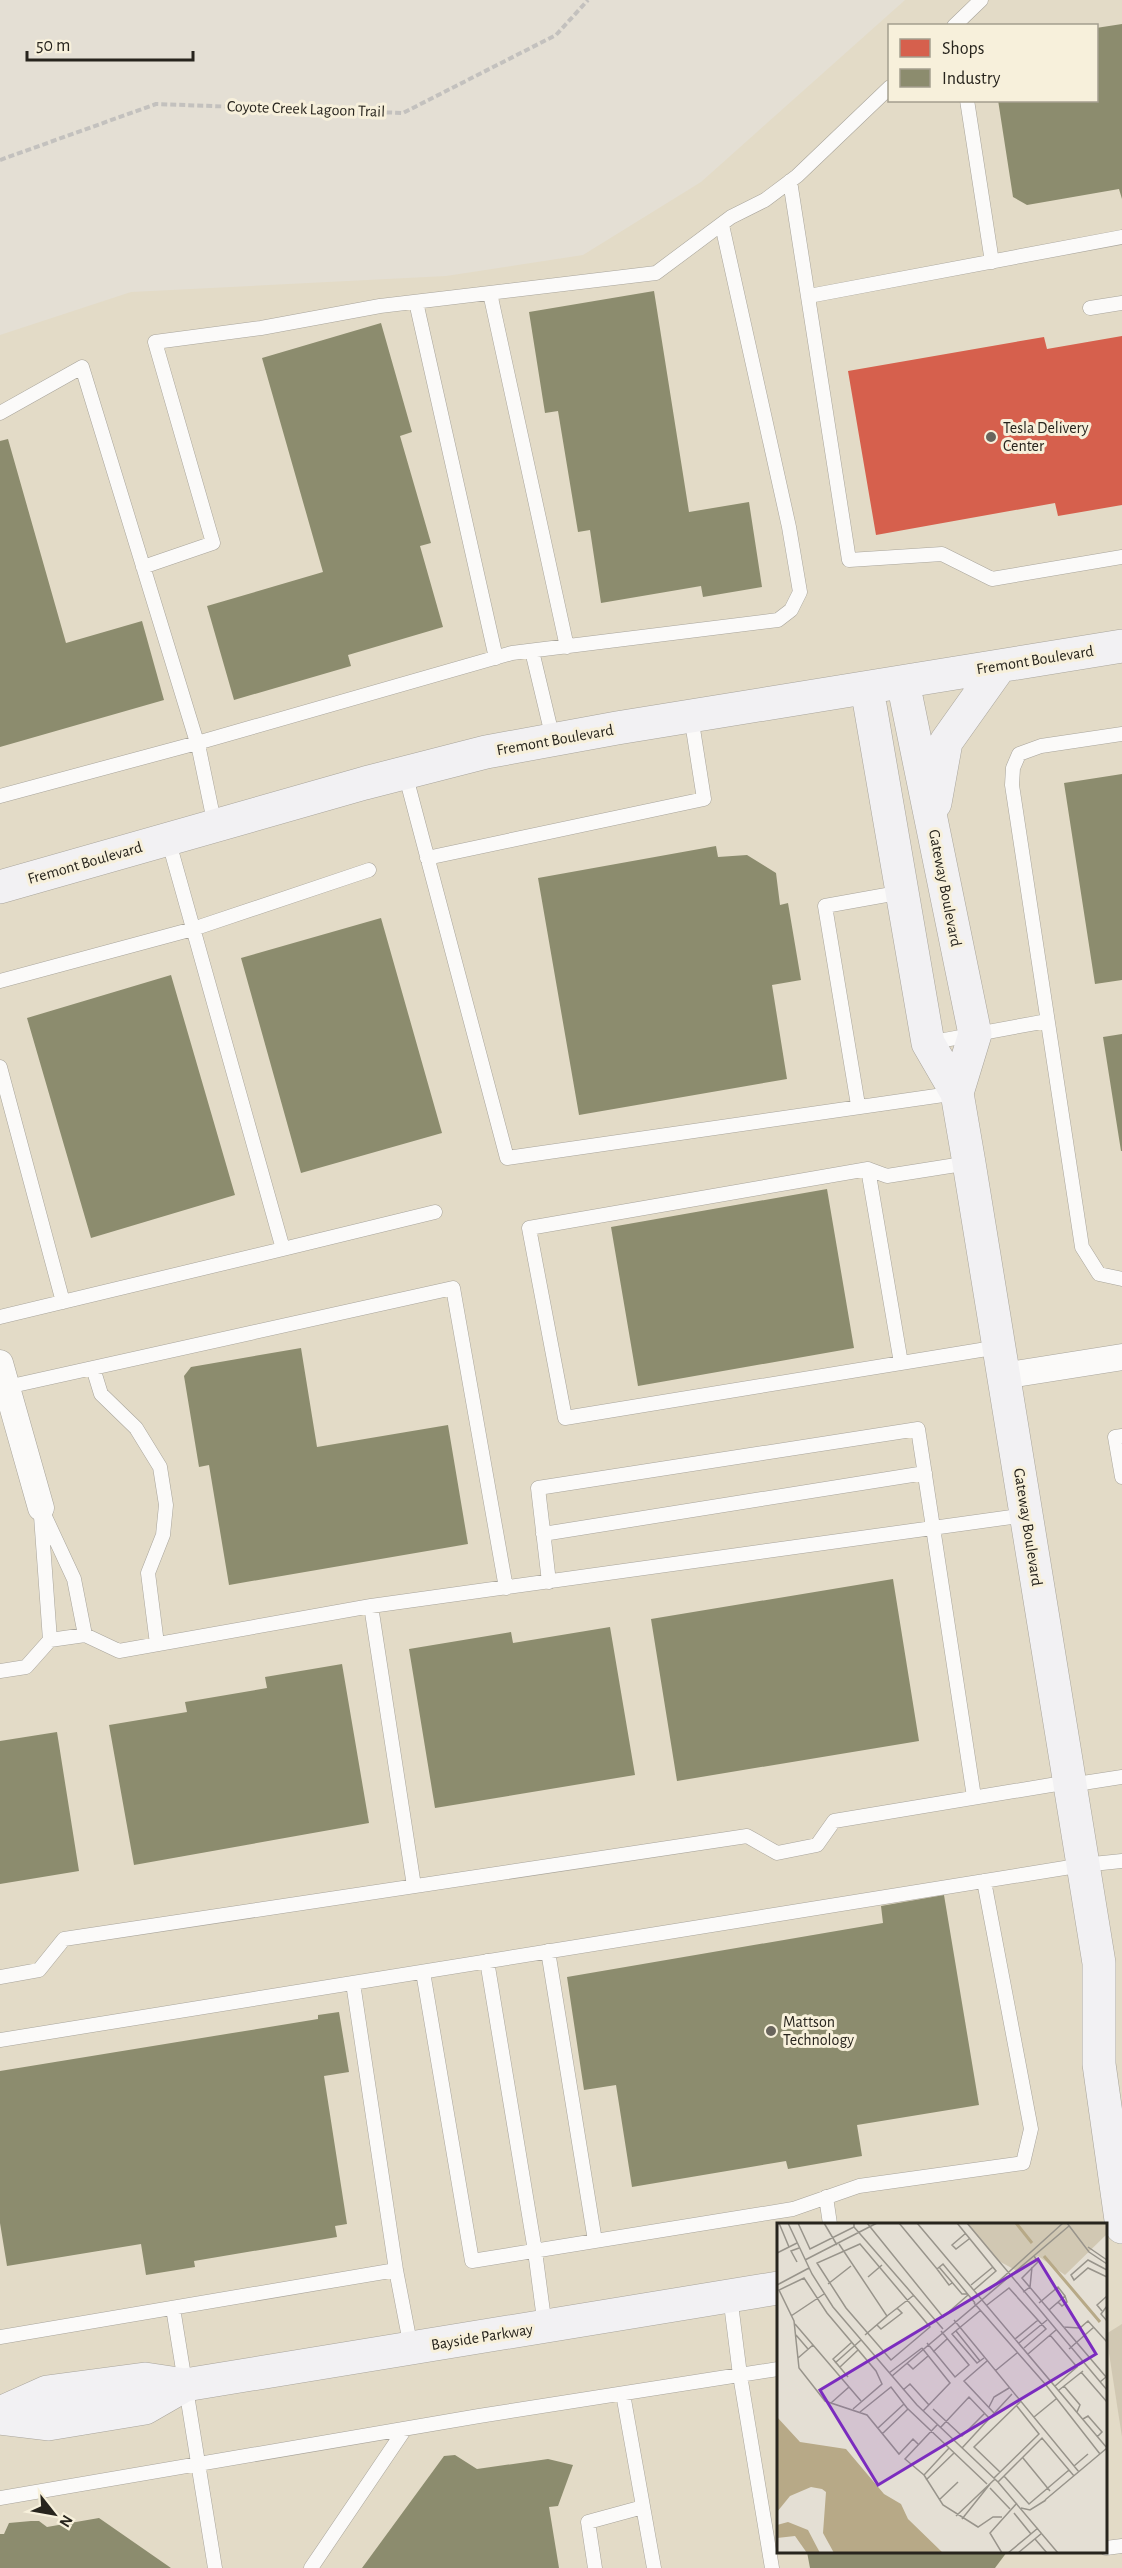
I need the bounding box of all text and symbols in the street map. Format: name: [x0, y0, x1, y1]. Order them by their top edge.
scale bar: [27, 24, 194, 62]
legend: [888, 24, 1098, 102]
text: 50 m: [36, 37, 70, 55]
text: Shops: [942, 40, 984, 58]
text: Industry: [942, 70, 1001, 88]
street label: Coyote Creek Lagoon Trail: [227, 98, 385, 121]
place label: Tesla Delivery Center: [1003, 420, 1089, 454]
marker: Tesla Delivery Center: [984, 430, 998, 444]
street label: Fremont Boulevard: [975, 643, 1095, 677]
street label: Fremont Boulevard: [495, 722, 615, 758]
street label: Gateway Boulevard: [925, 828, 964, 948]
street label: Fremont Boulevard: [26, 839, 144, 887]
street label: Gateway Boulevard: [1010, 1467, 1045, 1587]
place label: Mattson Technology: [783, 2014, 854, 2049]
marker: Mattson Technology: [764, 2024, 778, 2038]
inset map: [777, 2223, 1107, 2553]
street label: Bayside Parkway: [430, 2321, 534, 2354]
north arrow: [24, 2484, 84, 2544]
text: N: [56, 2512, 76, 2530]

